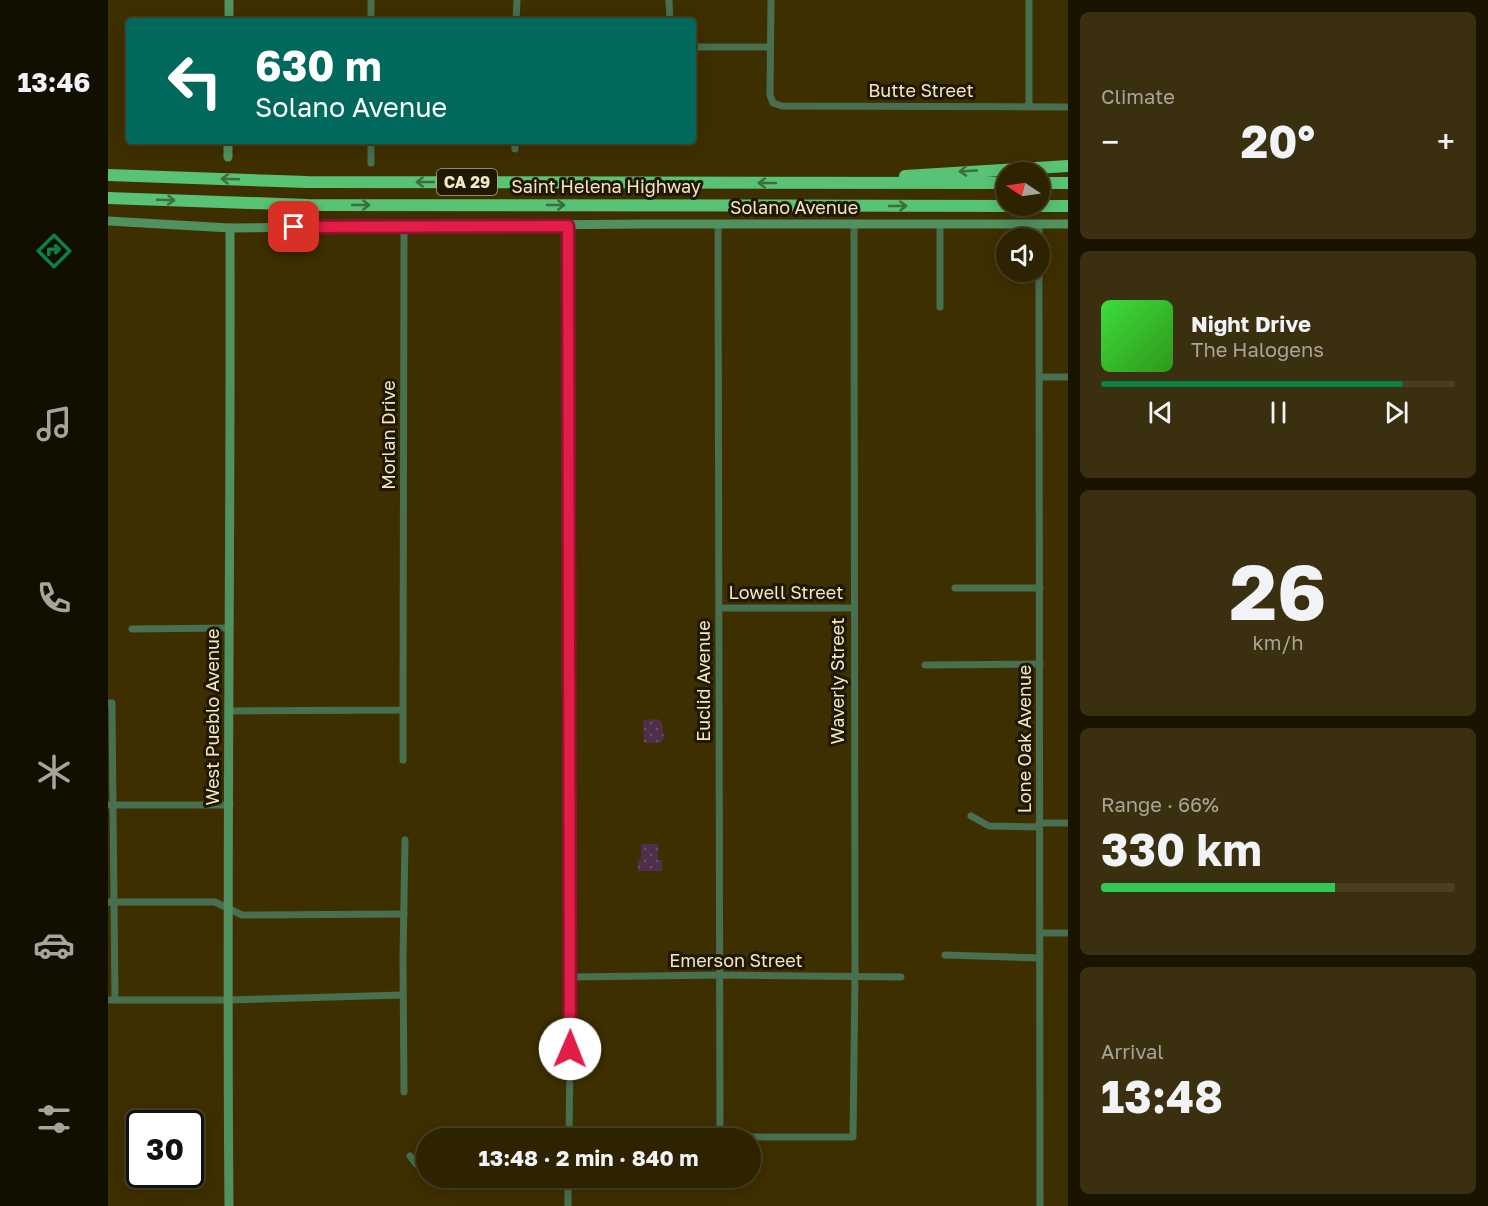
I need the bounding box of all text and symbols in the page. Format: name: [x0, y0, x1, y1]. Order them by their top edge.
text: 630 m: [255, 40, 382, 90]
icon: left: [156, 42, 234, 120]
text: 13:46: [17, 66, 91, 98]
street label: Butte Street: [868, 79, 974, 101]
text: Climate: [1101, 84, 1175, 108]
text: Solano Avenue: [255, 91, 447, 123]
text: 20°: [1241, 114, 1315, 168]
text: −: [1101, 122, 1119, 161]
text: +: [1437, 122, 1455, 161]
north arrow: [996, 162, 1050, 216]
map controls: [996, 162, 1050, 282]
one-way arrow: [958, 166, 978, 177]
road number: CA 29: [437, 169, 497, 195]
one-way arrow: [221, 173, 241, 185]
street label: Saint Helena Highway: [511, 175, 701, 197]
one-way arrow: [416, 176, 436, 188]
one-way arrow: [758, 177, 778, 189]
one-way arrow: [156, 194, 176, 205]
street label: Solano Avenue: [730, 196, 858, 218]
one-way arrow: [351, 199, 371, 211]
one-way arrow: [546, 199, 566, 211]
one-way arrow: [888, 200, 908, 211]
pin: [268, 201, 319, 252]
icon: arrive: [277, 210, 310, 243]
button: sound: [996, 228, 1050, 282]
icon: directions: [33, 230, 75, 272]
text: Night Drive: [1191, 310, 1311, 337]
text: The Halogens: [1191, 337, 1324, 361]
street label: Morlan Drive: [377, 380, 399, 490]
icon: previous: [1144, 396, 1177, 429]
icon: pause: [1262, 396, 1295, 429]
icon: next: [1380, 396, 1413, 429]
icon: music: [33, 403, 75, 445]
text: 26: [1229, 544, 1327, 637]
icon: phone: [33, 577, 75, 619]
street label: Lowell Street: [729, 581, 843, 603]
street label: Waverly Street: [826, 618, 848, 744]
street label: Euclid Avenue: [692, 620, 714, 742]
street label: West Pueblo Avenue: [201, 629, 223, 805]
text: km/h: [1253, 630, 1303, 654]
street label: Lone Oak Avenue: [1013, 665, 1035, 813]
icon: climate: [33, 751, 75, 793]
text: Range · 66%: [1101, 792, 1219, 816]
text: 330 km: [1101, 822, 1262, 876]
icon: car: [33, 924, 75, 966]
street label: Emerson Street: [669, 949, 803, 971]
position arrow: [538, 1017, 602, 1081]
text: Arrival: [1101, 1039, 1164, 1063]
text: 13:48: [1101, 1069, 1223, 1123]
icon: filters: [33, 1098, 75, 1140]
speed limit sign: 30: [126, 1110, 204, 1188]
text: 13:48 · 2 min · 840 m: [478, 1144, 699, 1171]

